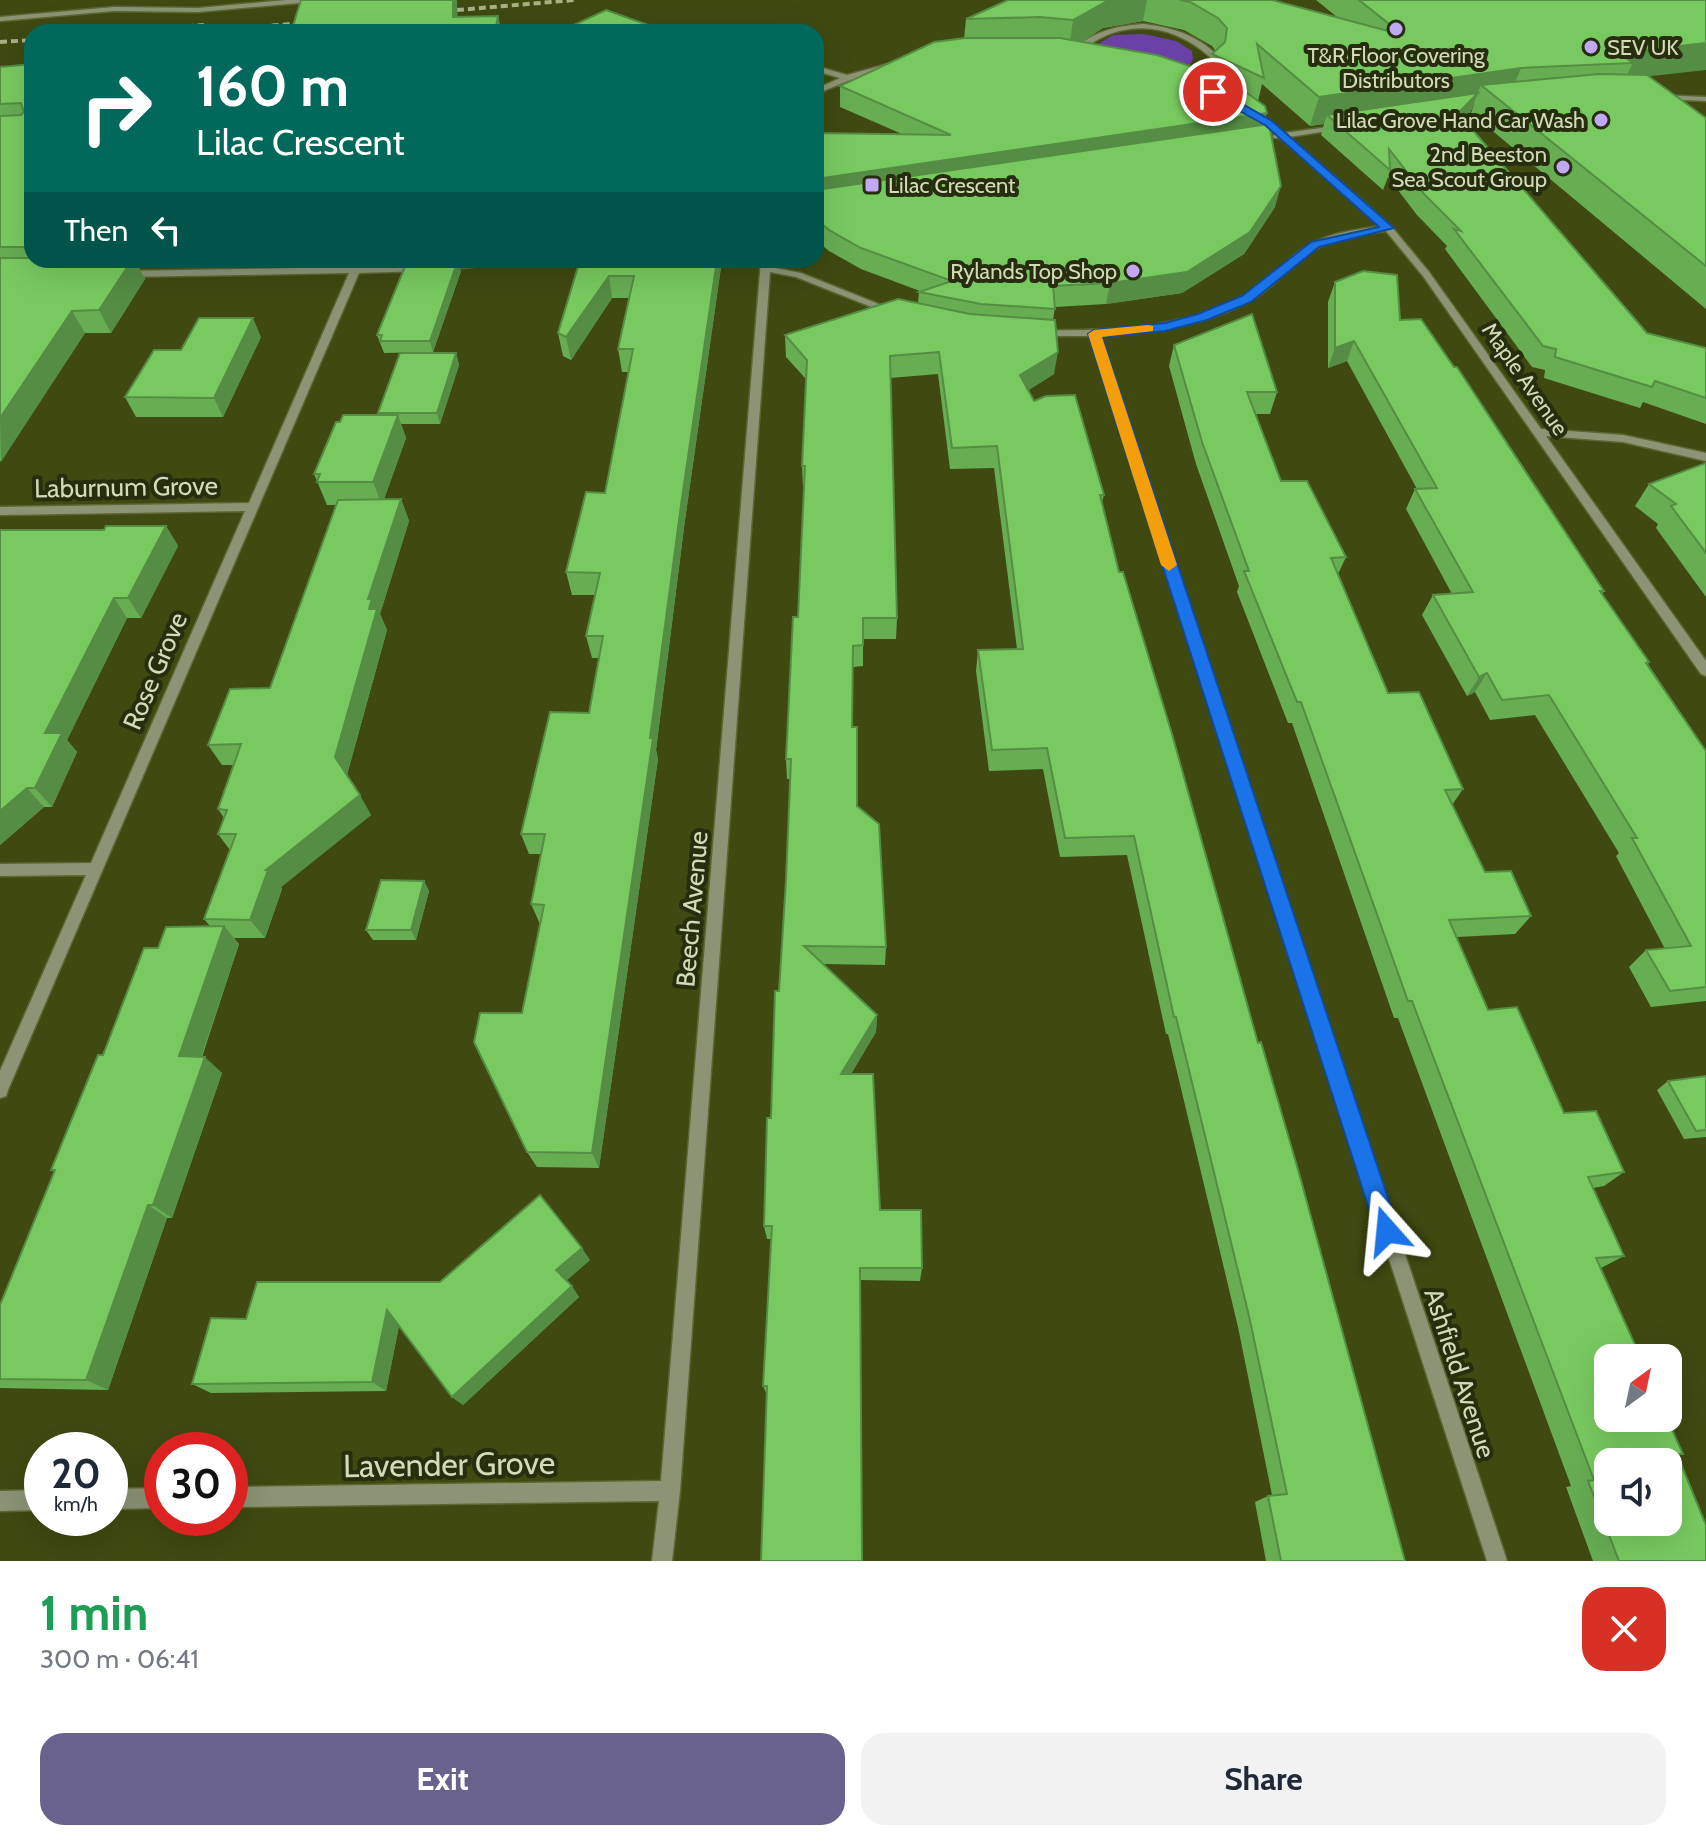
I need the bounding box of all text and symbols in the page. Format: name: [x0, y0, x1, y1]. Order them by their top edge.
marker: T&R Floor Covering Distributors: [1387, 20, 1405, 38]
place label: SEV UK: [1607, 34, 1679, 61]
marker: SEV UK: [1582, 38, 1600, 56]
place label: T&R Floor Covering Distributors: [1307, 42, 1486, 94]
text: 160 m: [196, 52, 349, 120]
icon: right: [64, 56, 168, 160]
pin: [1179, 58, 1247, 126]
icon: arrive: [1191, 70, 1235, 114]
place label: Lilac Grove Hand Car Wash: [1336, 107, 1585, 134]
marker: Lilac Grove Hand Car Wash: [1592, 111, 1610, 129]
text: Lilac Crescent: [196, 120, 405, 164]
place label: 2nd Beeston Sea Scout Group: [1392, 141, 1547, 193]
marker: 2nd Beeston Sea Scout Group: [1554, 158, 1572, 176]
place label: Lilac Crescent: [888, 172, 1016, 199]
marker: Lilac Crescent: [863, 176, 881, 194]
icon: left: [144, 208, 188, 252]
text: Then: [64, 212, 128, 249]
place label: Rylands Top Shop: [950, 258, 1117, 285]
marker: Rylands Top Shop: [1124, 262, 1142, 280]
street label: Maple Avenue: [1476, 317, 1574, 441]
street label: Laburnum Grove: [34, 469, 218, 505]
street label: Rose Grove: [116, 607, 194, 735]
street label: Beech Avenue: [669, 830, 715, 988]
position arrow: [1345, 1189, 1429, 1273]
street label: Ashfield Avenue: [1417, 1284, 1503, 1462]
north arrow: [1594, 1344, 1682, 1432]
map controls: [1594, 1344, 1682, 1536]
speed limit sign: 30: [144, 1432, 248, 1536]
street label: Lavender Grove: [343, 1443, 555, 1485]
button: sound: [1594, 1448, 1682, 1536]
text: 20: [51, 1449, 101, 1498]
text: km/h: [54, 1492, 98, 1516]
text: 1 min: [40, 1584, 148, 1642]
button: close: [1582, 1587, 1666, 1671]
text: 300 m · 06:41: [40, 1643, 199, 1675]
button: Exit: [40, 1733, 845, 1825]
button: Share: [861, 1733, 1666, 1825]

